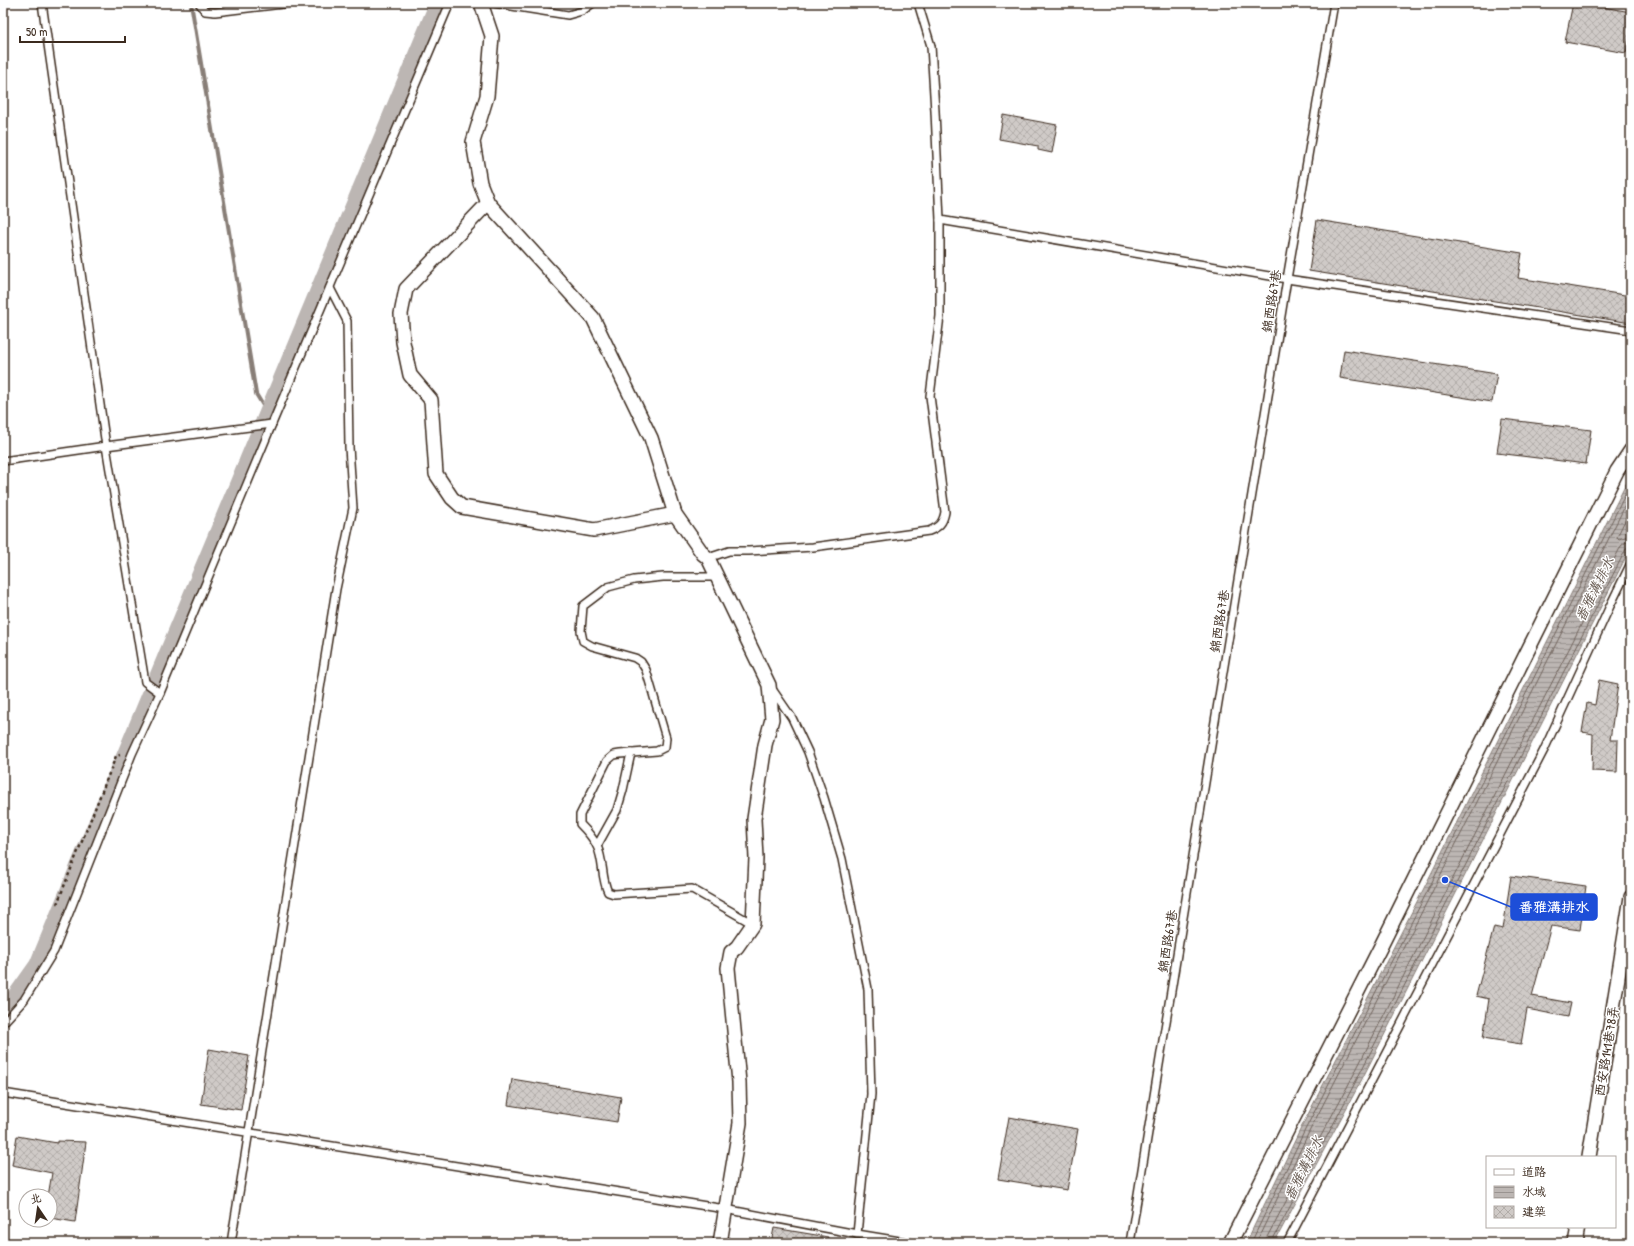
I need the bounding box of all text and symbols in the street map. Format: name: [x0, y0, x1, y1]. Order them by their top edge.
scale bar: [20, 18, 125, 44]
text: 50 m: [26, 23, 47, 40]
street label: 錦西路67巷: [1257, 268, 1285, 334]
water label: 番雅溝排水: [1570, 552, 1618, 625]
street label: 錦西路67巷: [1205, 588, 1233, 654]
callout: 番雅溝排水: [1511, 894, 1597, 920]
text: 番雅溝排水: [1519, 897, 1590, 916]
street label: 錦西路67巷: [1153, 908, 1181, 974]
street label: 西安路141巷78弄: [1590, 1004, 1622, 1098]
water label: 番雅溝排水: [1279, 1131, 1327, 1204]
legend: [1486, 1156, 1616, 1228]
text: 道路: [1522, 1163, 1546, 1180]
text: 水域: [1522, 1183, 1546, 1200]
north arrow: [18, 1188, 58, 1228]
text: 北: [29, 1190, 43, 1206]
text: 建築: [1522, 1203, 1546, 1220]

